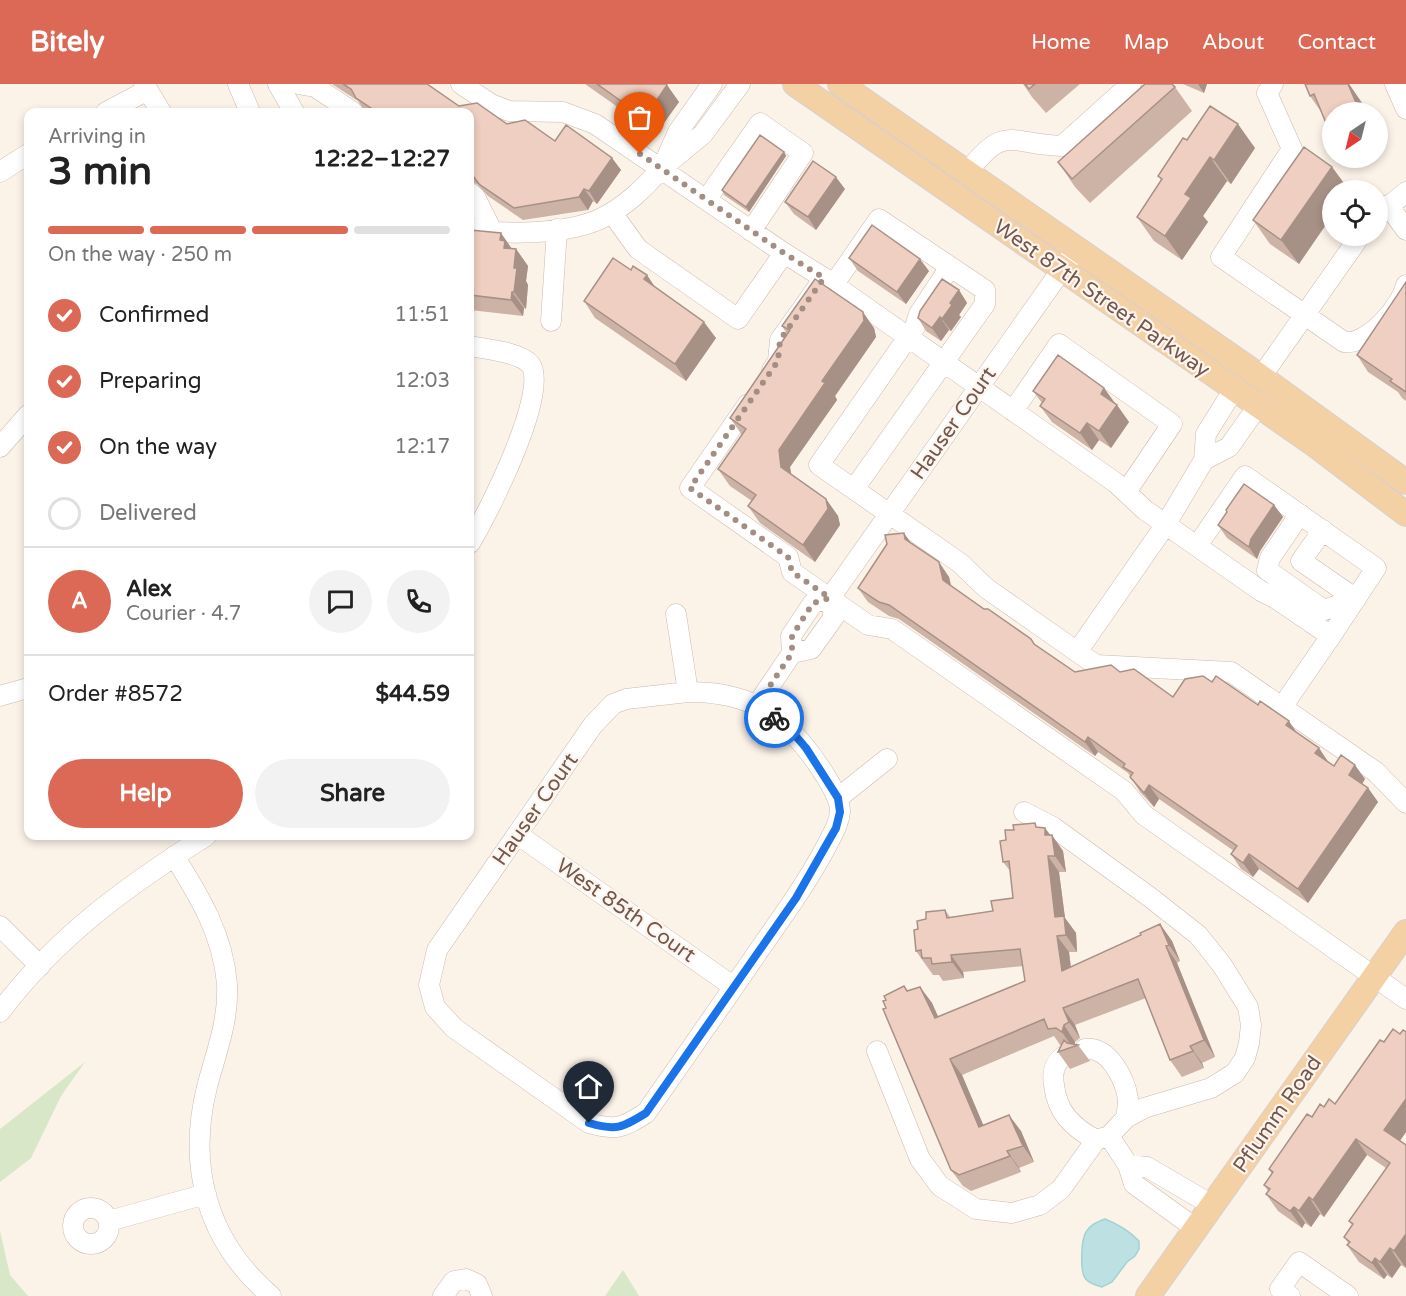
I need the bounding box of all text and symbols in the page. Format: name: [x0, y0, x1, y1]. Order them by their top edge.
text: Bitely: [30, 25, 105, 59]
text: Home: [1031, 30, 1091, 55]
text: Map: [1124, 30, 1169, 55]
text: About: [1202, 30, 1264, 55]
text: Contact: [1297, 30, 1376, 55]
pin: [614, 92, 665, 154]
icon: bag: [623, 101, 656, 134]
north arrow: [1322, 102, 1388, 168]
map controls: [1322, 102, 1388, 246]
text: Arriving in: [48, 125, 146, 149]
text: 12:22–12:27: [313, 146, 450, 172]
text: 3 min: [48, 148, 152, 195]
button: locate: [1322, 180, 1388, 246]
street label: West 87th Street Parkway: [989, 214, 1215, 383]
text: On the way · 250 m: [48, 243, 232, 267]
icon: check: [48, 299, 81, 332]
text: Confirmed: [99, 302, 209, 328]
text: 11:51: [395, 303, 450, 327]
street label: Hauser Court: [905, 362, 1001, 484]
icon: check: [48, 365, 81, 398]
text: Preparing: [99, 368, 202, 394]
text: 12:03: [395, 369, 450, 393]
icon: check: [48, 431, 81, 464]
text: On the way: [99, 434, 217, 460]
text: 12:17: [395, 435, 450, 459]
text: Delivered: [99, 500, 197, 526]
button: chat: [309, 570, 372, 633]
button: phone: [387, 570, 450, 633]
text: Alex: [126, 576, 172, 602]
text: A: [71, 588, 88, 614]
text: Courier · 4.7: [126, 602, 241, 626]
text: Order #8572: [48, 681, 183, 707]
text: $44.59: [375, 681, 450, 707]
courier: [744, 688, 804, 748]
icon: bike: [758, 702, 791, 735]
street label: Hauser Court: [487, 748, 583, 870]
button: Help: [48, 759, 243, 828]
button: Share: [255, 759, 450, 828]
street label: West 85th Court: [551, 853, 700, 968]
street label: Pflumm Road: [1228, 1051, 1327, 1178]
pin: [563, 1061, 614, 1123]
icon: home: [572, 1070, 605, 1103]

